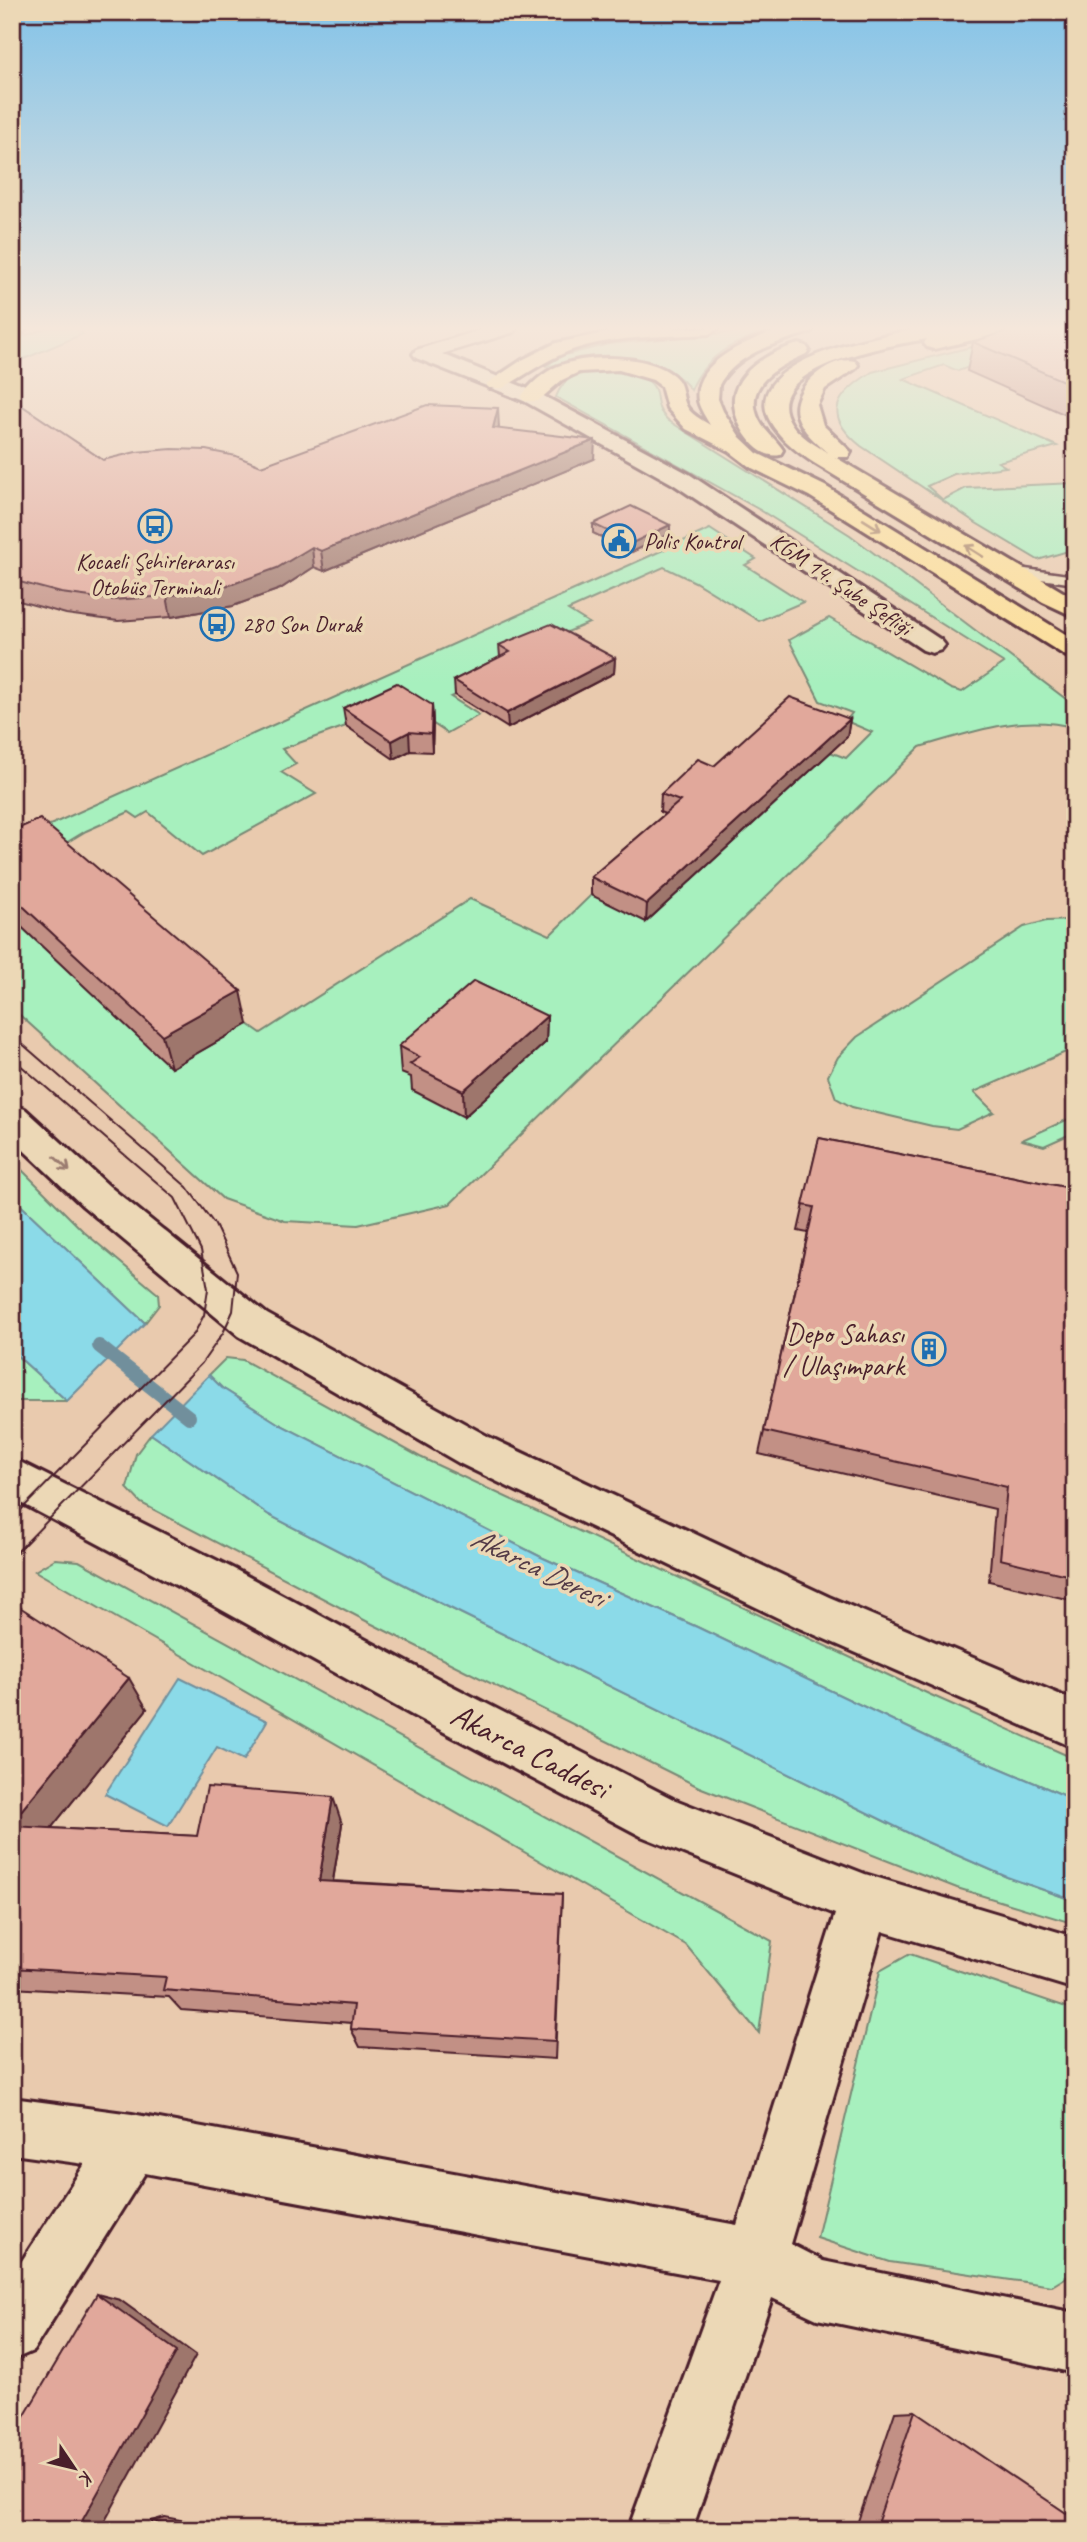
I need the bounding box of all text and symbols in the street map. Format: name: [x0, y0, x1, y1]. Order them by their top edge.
bus stop icon: Kocaeli Şehirlerarası Otobüs Terminali: [136, 507, 174, 545]
one-way arrow: [862, 518, 881, 533]
public building icon: Polis Kontrol: [600, 522, 638, 560]
street label: KGM 14. Şube Şefliği: [765, 526, 919, 643]
place label: Polis Kontrol: [644, 527, 745, 556]
one-way arrow: [964, 543, 984, 557]
place label: Kocaeli Şehirlerarası Otobüs Terminali: [76, 547, 236, 602]
bus stop icon: 280 Son Durak: [198, 605, 236, 643]
place label: 280 Son Durak: [242, 610, 363, 639]
one-way arrow: [53, 1156, 70, 1173]
place label: Depo Sahası / Ulaşımpark: [783, 1316, 907, 1383]
building icon: Depo Sahası / Ulaşımpark: [910, 1330, 948, 1368]
water label: Akarca Deresi: [465, 1518, 618, 1619]
street label: Akarca Caddesi: [444, 1693, 619, 1810]
north arrow: [38, 2434, 108, 2504]
text: K: [72, 2466, 100, 2492]

